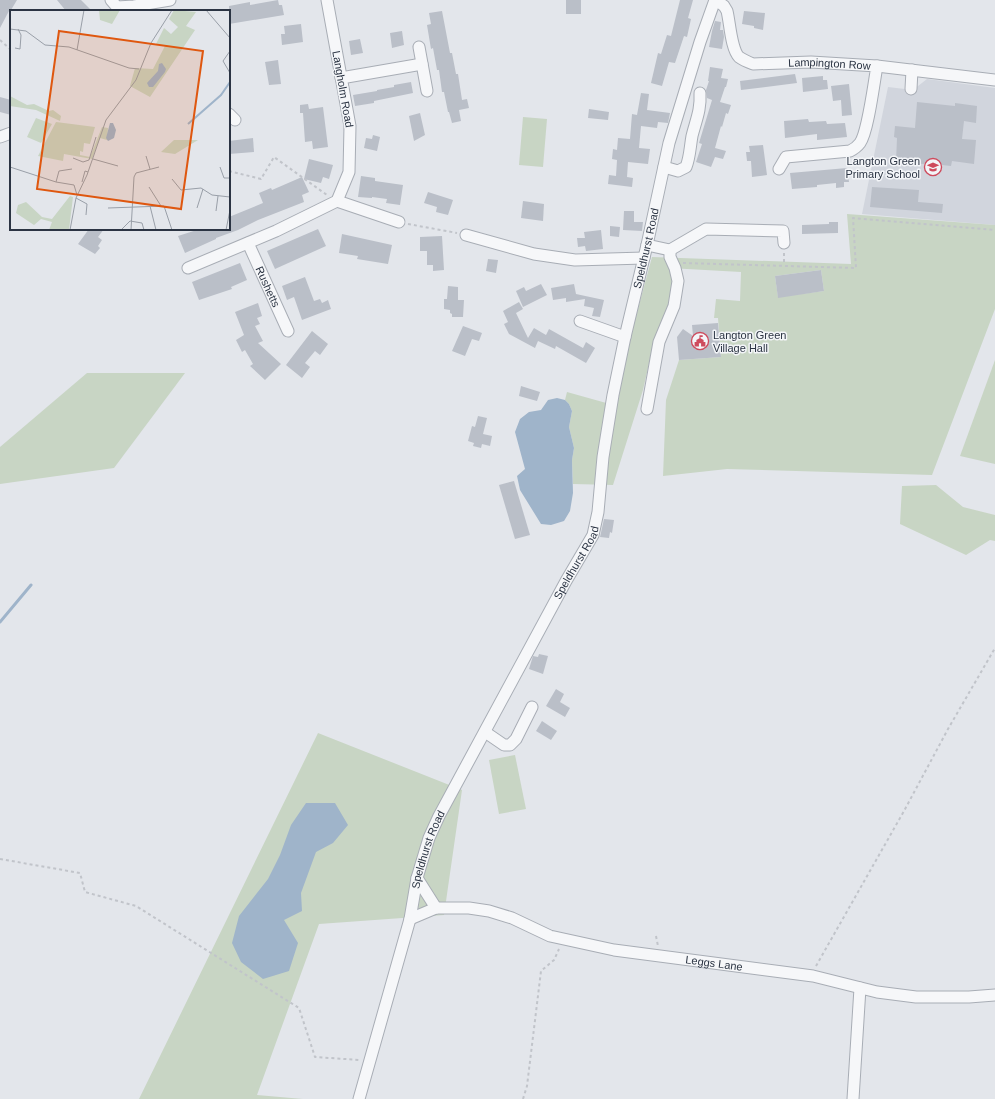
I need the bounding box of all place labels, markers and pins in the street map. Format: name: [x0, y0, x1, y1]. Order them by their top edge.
place label: Langton Green Primary School: [845, 155, 920, 180]
school or university icon: Langton Green Primary School: [923, 157, 943, 177]
place label: Langton Green Village Hall: [713, 329, 786, 354]
public building icon: Langton Green Village Hall: [690, 331, 710, 351]

